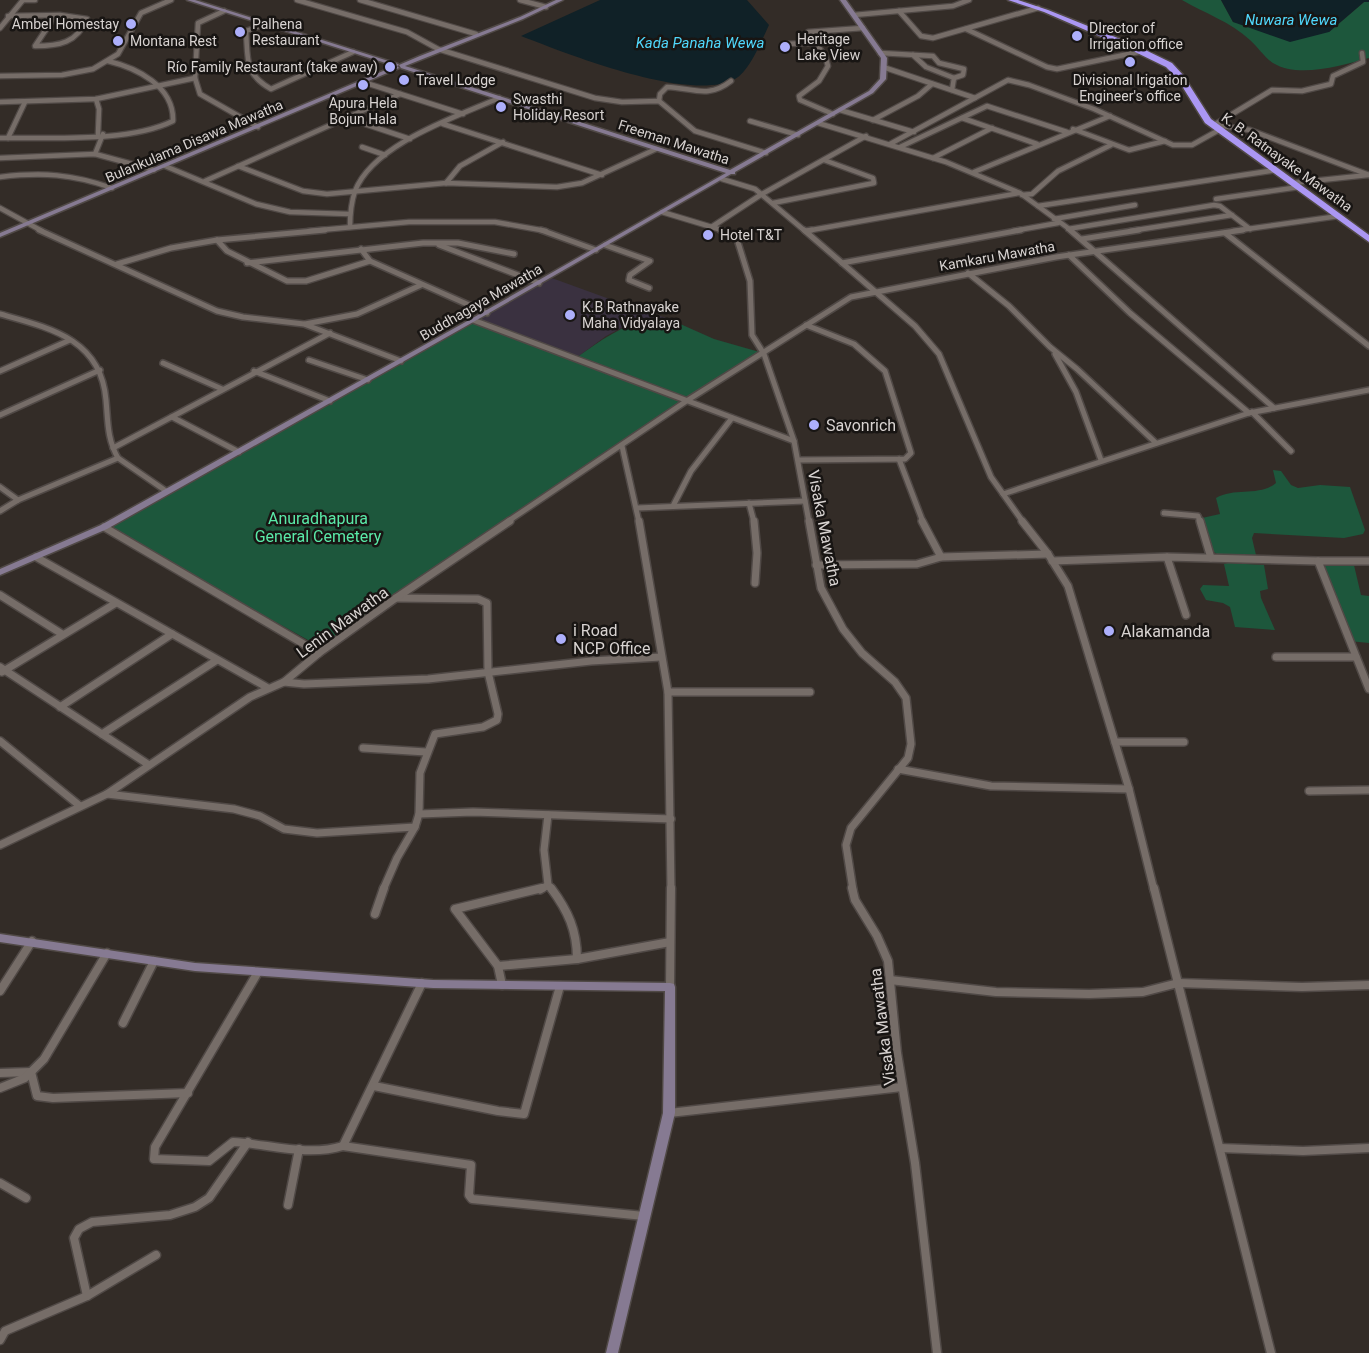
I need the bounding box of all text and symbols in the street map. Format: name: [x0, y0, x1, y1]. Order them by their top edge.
water label: Nuwara Wewa: [1245, 11, 1337, 29]
place label: Ambel Homestay: [12, 16, 119, 32]
place label: Palhena Restaurant: [252, 16, 320, 48]
marker: Ambel Homestay: [124, 17, 138, 31]
place label: DIrector of Irrigation office: [1089, 20, 1183, 52]
marker: Palhena Restaurant: [233, 25, 247, 39]
marker: DIrector of Irrigation office: [1070, 29, 1084, 43]
place label: Heritage Lake View: [797, 31, 861, 63]
place label: Montana Rest: [130, 33, 217, 49]
marker: Montana Rest: [111, 34, 125, 48]
water label: Kada Panaha Wewa: [636, 34, 764, 52]
marker: Heritage Lake View: [778, 40, 792, 54]
marker: Divisional Irigation Engineer's office: [1123, 55, 1137, 69]
place label: Río Family Restaurant (take away): [167, 59, 378, 76]
marker: Río Family Restaurant (take away): [383, 60, 397, 74]
place label: Travel Lodge: [416, 72, 496, 88]
place label: Divisional Irigation Engineer's office: [1073, 72, 1187, 104]
marker: Travel Lodge: [397, 73, 411, 87]
marker: Apura Hela Bojun Hala: [356, 78, 370, 92]
place label: Swasthi Holiday Resort: [513, 91, 605, 123]
place label: Apura Hela Bojun Hala: [329, 95, 397, 127]
street label: Bulankulama Disawa Mawatha: [103, 96, 285, 186]
marker: Swasthi Holiday Resort: [494, 100, 508, 114]
street label: K. B. Ratnayake Mawatha: [1218, 109, 1356, 215]
street label: Freeman Mawatha: [616, 116, 732, 168]
place label: Hotel T&T: [720, 227, 783, 243]
marker: Hotel T&T: [701, 228, 715, 242]
street label: Kamkaru Mawatha: [938, 238, 1056, 274]
street label: Buddhagaya Mawatha: [417, 260, 545, 344]
place label: K.B Rathnayake Maha Vidyalaya: [582, 299, 680, 331]
marker: K.B Rathnayake Maha Vidyalaya: [563, 308, 577, 322]
place label: Savonrich: [826, 416, 896, 435]
marker: Savonrich: [807, 418, 821, 432]
street label: Visaka Mawatha: [804, 468, 845, 588]
park label: Anuradhapura General Cemetery: [255, 509, 382, 546]
street label: Lenin Mawatha: [293, 583, 392, 662]
place label: i Road NCP Office: [573, 621, 650, 658]
place label: Alakamanda: [1121, 622, 1210, 641]
marker: Alakamanda: [1102, 624, 1116, 638]
marker: i Road NCP Office: [554, 632, 568, 646]
street label: Visaka Mawatha: [866, 967, 899, 1087]

